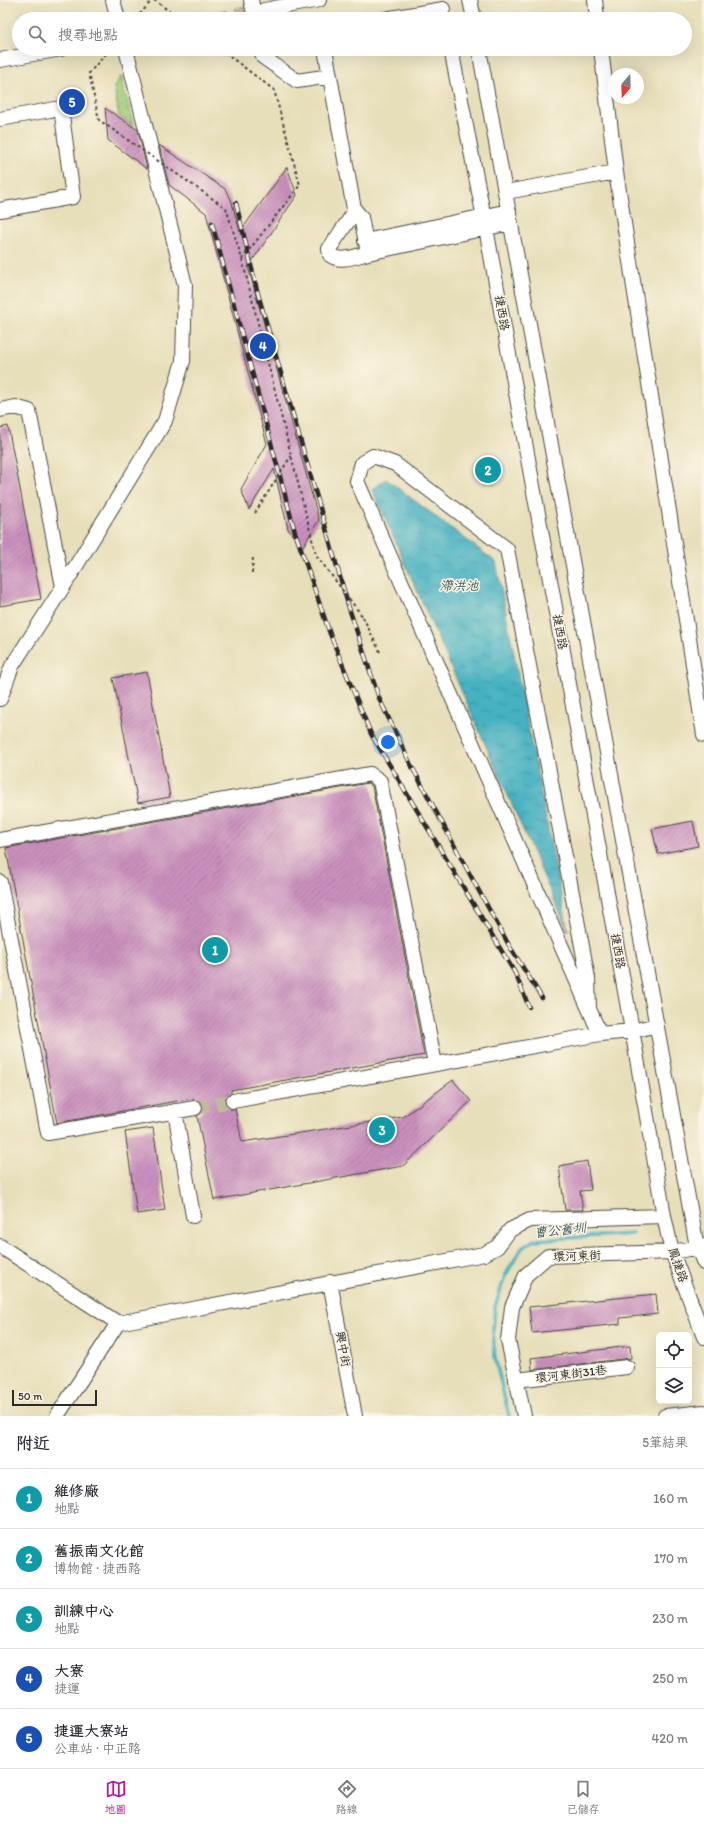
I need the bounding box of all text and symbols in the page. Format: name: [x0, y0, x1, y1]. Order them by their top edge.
search box: [12, 12, 692, 56]
icon: search: [26, 23, 48, 45]
text: 搜尋地點: [58, 26, 118, 44]
north arrow: [608, 68, 644, 104]
pin: 5: [59, 87, 85, 117]
street label: 捷西路: [492, 294, 512, 332]
pin: 4: [250, 331, 276, 361]
pin: 2: [475, 455, 501, 485]
water label: 滯洪池: [439, 578, 479, 593]
street label: 捷西路: [550, 613, 570, 651]
your location: [378, 732, 398, 752]
street label: 捷西路: [608, 932, 628, 970]
pin: 1: [202, 935, 228, 965]
pin: 3: [369, 1115, 395, 1145]
water label: 曹公舊圳: [533, 1220, 589, 1240]
street label: 鳳捷路: [666, 1246, 690, 1284]
street label: 環河東街: [553, 1248, 601, 1264]
street label: 興中街: [333, 1330, 353, 1368]
map controls: [656, 1332, 692, 1404]
button: locate: [656, 1332, 692, 1368]
street label: 環河東街31巷: [534, 1363, 608, 1385]
button: layers: [656, 1368, 692, 1404]
scale bar: [12, 1388, 97, 1407]
text: 50 m: [18, 1390, 42, 1403]
text: 附近: [16, 1433, 50, 1453]
text: 5筆結果: [642, 1435, 688, 1450]
text: 維修廠: [54, 1482, 99, 1500]
text: 1: [26, 1491, 32, 1506]
text: 160 m: [653, 1491, 688, 1506]
text: 地點: [54, 1501, 80, 1516]
text: 舊振南文化館: [54, 1542, 144, 1560]
text: 2: [26, 1551, 32, 1566]
text: 170 m: [654, 1551, 688, 1566]
text: 博物館 · 捷西路: [54, 1561, 141, 1576]
text: 訓練中心: [54, 1602, 114, 1620]
text: 3: [25, 1611, 33, 1626]
text: 230 m: [652, 1611, 688, 1626]
text: 地點: [54, 1621, 80, 1636]
text: 大寮: [54, 1662, 84, 1680]
text: 4: [25, 1671, 33, 1686]
text: 250 m: [652, 1671, 688, 1686]
text: 捷運: [54, 1681, 80, 1696]
text: 捷運大寮站: [54, 1722, 129, 1740]
text: 5: [26, 1731, 32, 1746]
text: 420 m: [651, 1731, 688, 1746]
text: 公車站 · 中正路: [54, 1741, 141, 1756]
tab: 地圖: [105, 1778, 127, 1816]
tab: 路線: [336, 1778, 358, 1816]
tab: 已儲存: [567, 1778, 600, 1816]

